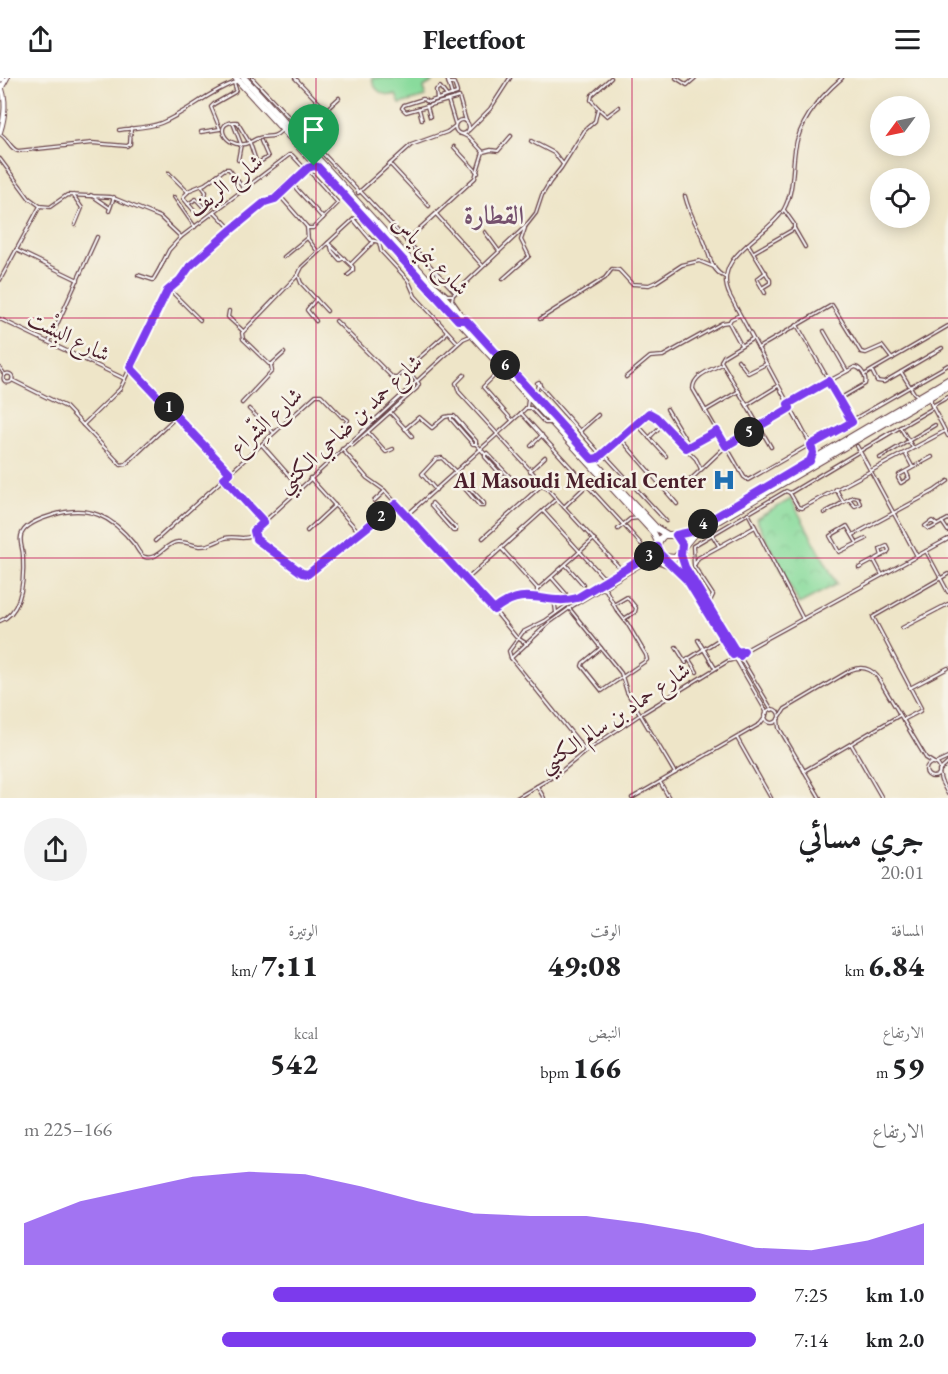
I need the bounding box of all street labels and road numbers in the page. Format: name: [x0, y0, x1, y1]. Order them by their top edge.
street label: شارع الريف: [181, 147, 271, 226]
street label: شارع بني ياس: [382, 208, 476, 305]
street label: شارع البِشْت: [21, 302, 116, 372]
street label: شارع حمد بن ضاحي الكتبي: [270, 348, 432, 503]
street label: شارع الشِّراع: [223, 380, 311, 464]
street label: شارع حماد بن سالم الكتبي: [532, 655, 699, 784]

